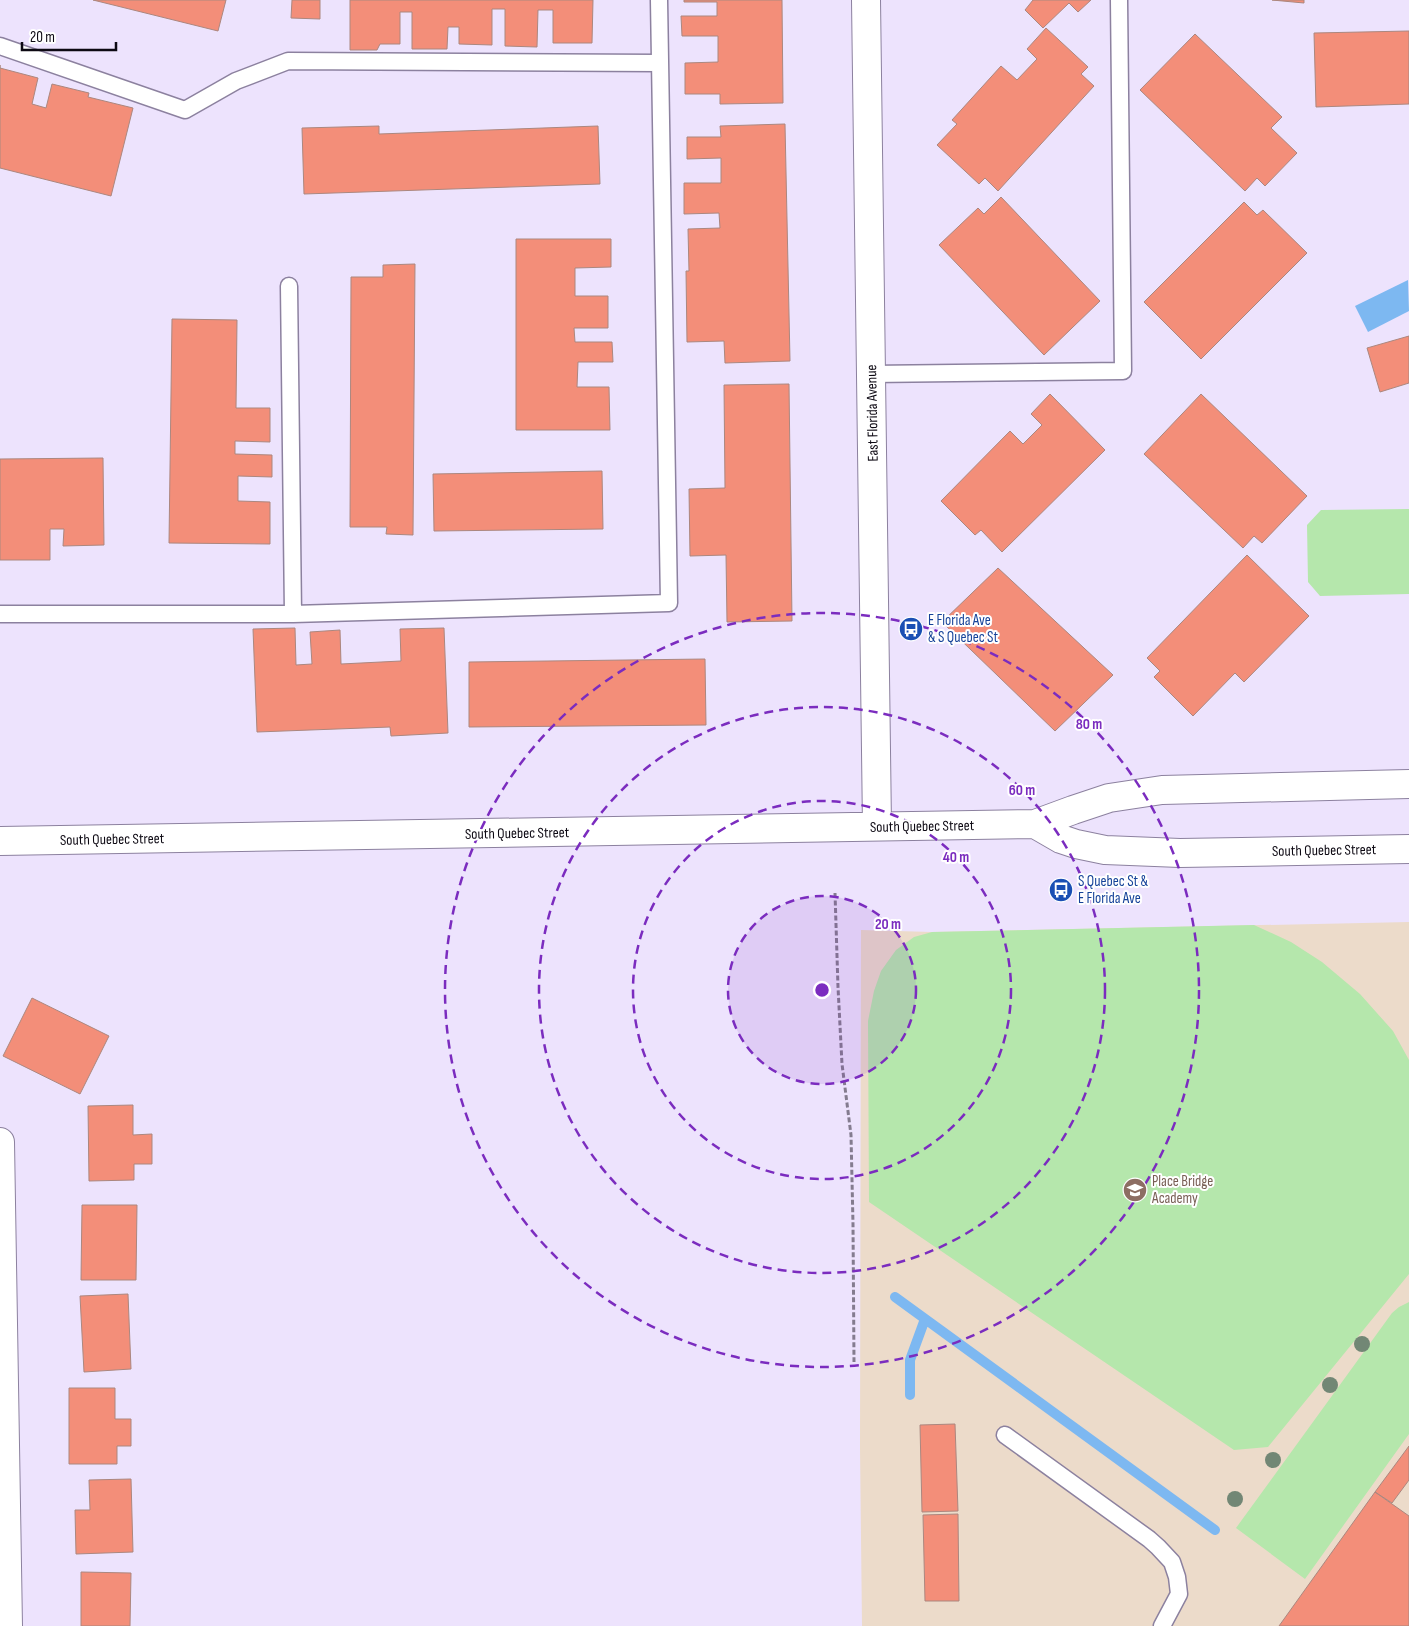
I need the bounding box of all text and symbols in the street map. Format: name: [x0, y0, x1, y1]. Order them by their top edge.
scale bar: [22, 20, 116, 52]
text: 20 m: [30, 28, 55, 47]
street label: East Florida Avenue: [862, 364, 883, 462]
place label: E Florida Ave & S Quebec St: [928, 611, 999, 647]
bus stop icon: E Florida Ave & S Quebec St: [898, 616, 924, 642]
text: 80 m: [1076, 715, 1102, 734]
text: 60 m: [1009, 781, 1035, 800]
street label: South Quebec Street: [870, 816, 975, 837]
street label: South Quebec Street: [465, 823, 570, 844]
street label: South Quebec Street: [60, 829, 165, 850]
street label: South Quebec Street: [1272, 840, 1377, 861]
text: 40 m: [943, 848, 969, 867]
place label: S Quebec St & E Florida Ave: [1078, 872, 1149, 908]
bus stop icon: S Quebec St & E Florida Ave: [1048, 877, 1074, 903]
text: 20 m: [875, 915, 901, 934]
centre of rings: [813, 981, 831, 999]
place label: Place Bridge Academy: [1151, 1172, 1213, 1208]
school or university icon: Place Bridge Academy: [1122, 1177, 1148, 1203]

